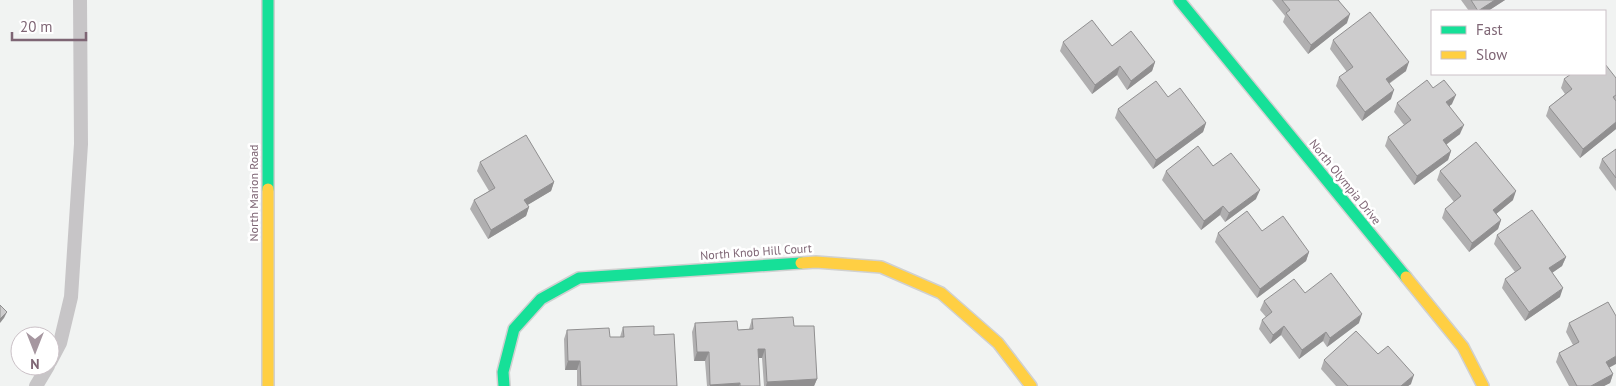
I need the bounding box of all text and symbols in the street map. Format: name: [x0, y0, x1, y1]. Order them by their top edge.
scale bar: [12, 10, 86, 42]
legend: [1431, 10, 1606, 75]
text: 20 m: [20, 17, 53, 36]
text: Fast: [1476, 20, 1503, 39]
text: Slow: [1476, 45, 1507, 64]
street label: North Olympia Drive: [1306, 136, 1384, 227]
street label: North Marion Road: [246, 144, 261, 242]
street label: North Knob Hill Court: [700, 240, 812, 263]
north arrow: [10, 326, 60, 376]
text: N: [30, 355, 40, 373]

